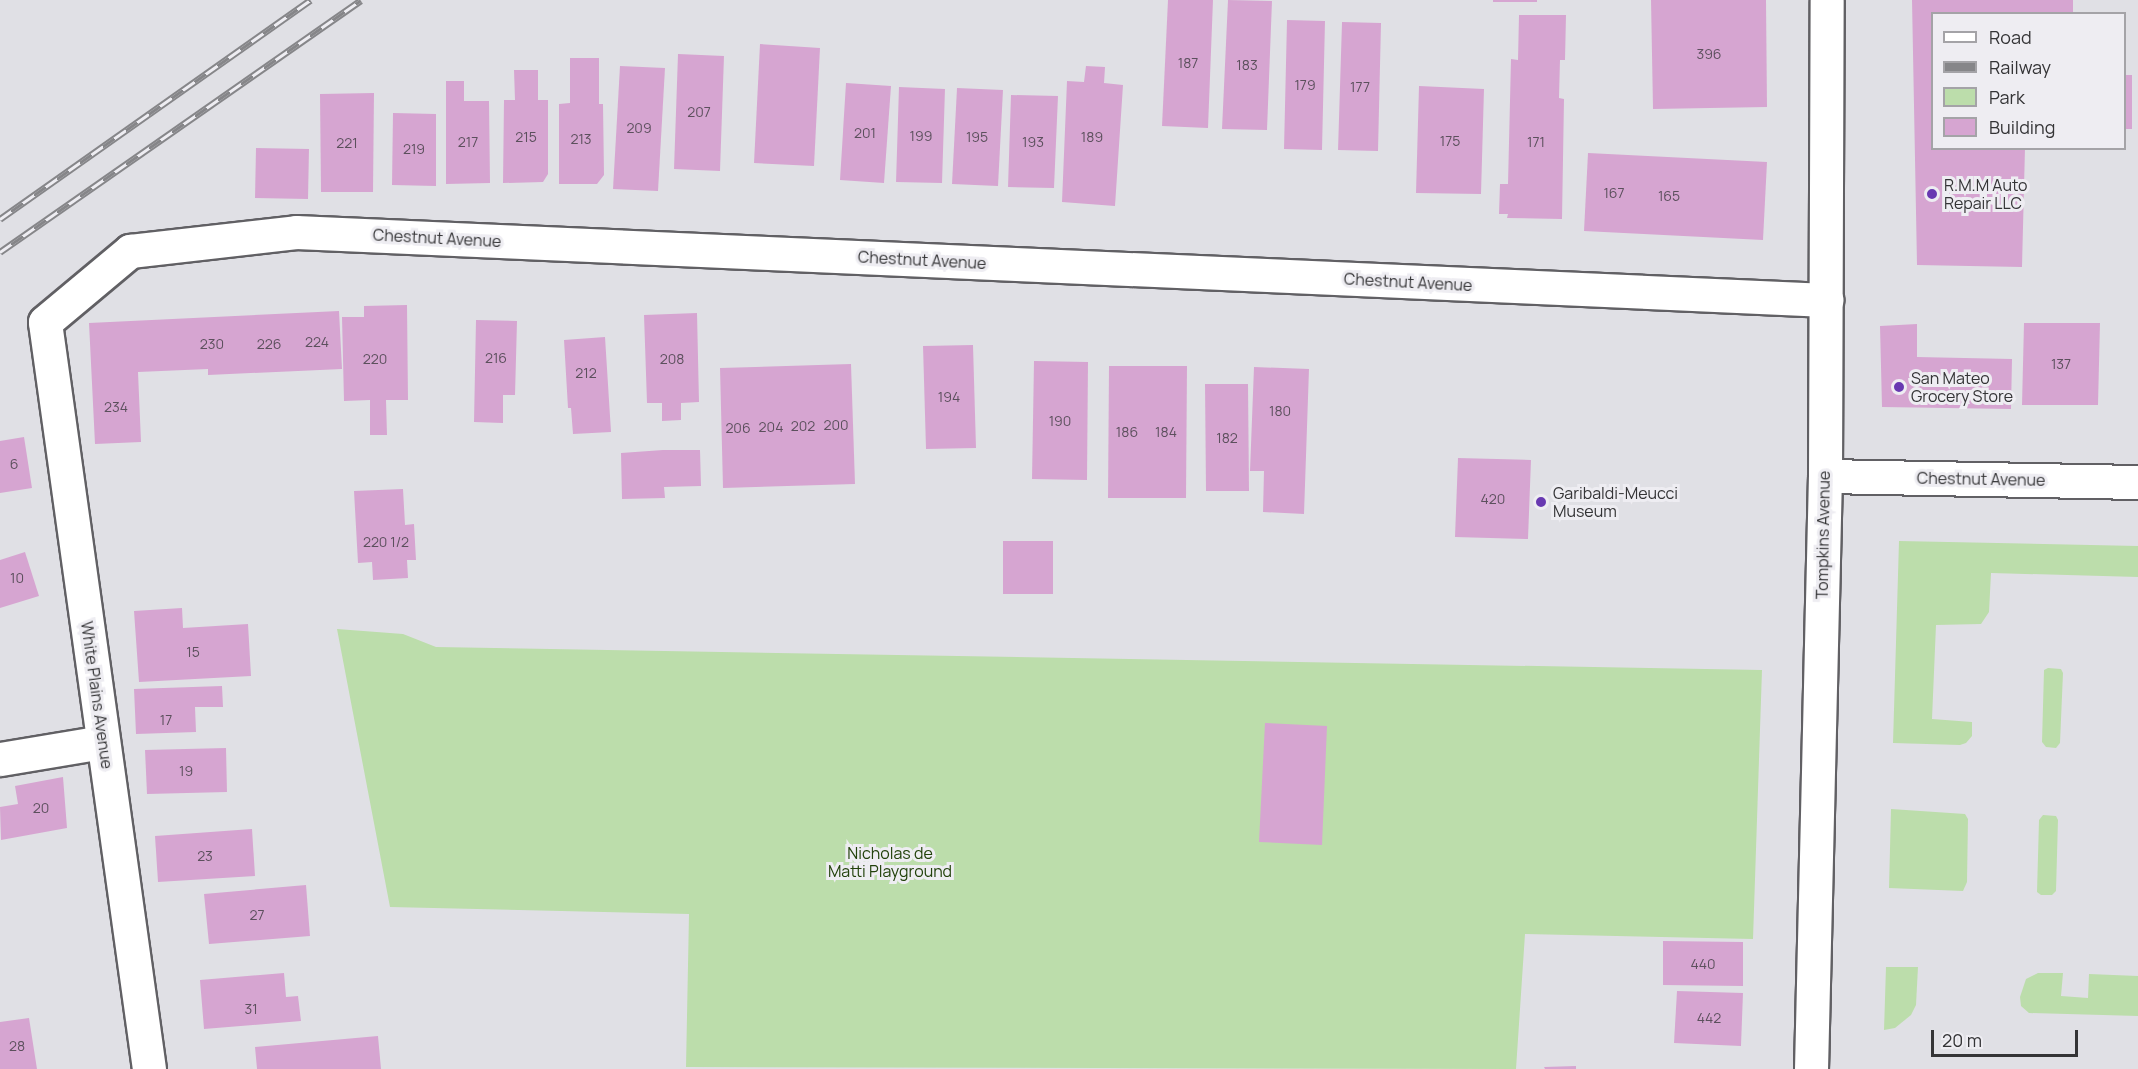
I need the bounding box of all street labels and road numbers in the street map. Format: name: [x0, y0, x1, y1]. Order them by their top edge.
street label: Chestnut Avenue: [372, 225, 502, 251]
street label: Chestnut Avenue: [857, 247, 987, 273]
street label: Chestnut Avenue: [1343, 269, 1473, 295]
street label: Chestnut Avenue: [1917, 468, 2045, 490]
street label: Tompkins Avenue: [1812, 471, 1834, 599]
street label: White Plains Avenue: [77, 620, 117, 770]

